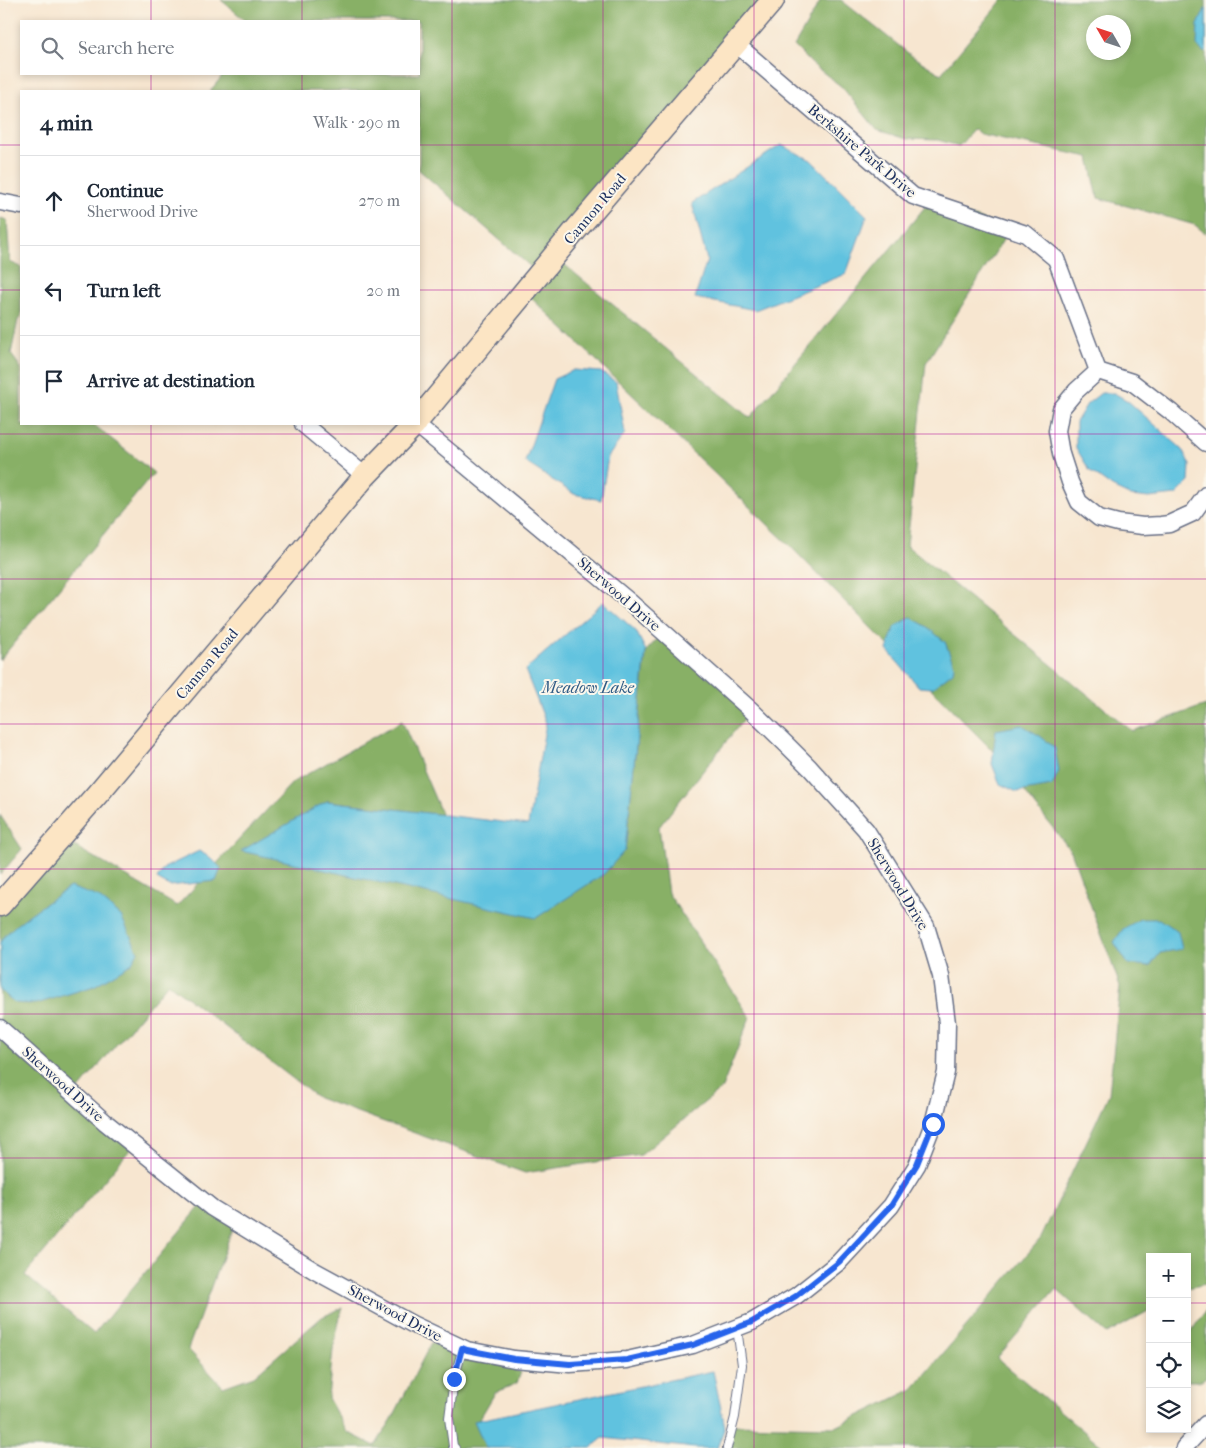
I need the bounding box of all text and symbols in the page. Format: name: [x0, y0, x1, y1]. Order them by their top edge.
north arrow: [1086, 15, 1131, 60]
search box: [20, 20, 420, 75]
icon: search: [38, 34, 66, 62]
text: Search here: [78, 37, 174, 59]
street label: Berkshire Park Drive: [804, 100, 920, 202]
text: 4 min: [40, 111, 93, 135]
text: Walk · 290 m: [313, 113, 400, 132]
street label: Cannon Road: [560, 169, 630, 248]
text: Continue: [87, 180, 163, 202]
icon: ahead: [40, 187, 68, 215]
text: 270 m: [359, 191, 400, 210]
text: Sherwood Drive: [87, 202, 198, 221]
icon: left: [40, 277, 68, 305]
text: Turn left: [87, 280, 161, 302]
text: 20 m: [366, 281, 400, 300]
icon: arrive: [40, 367, 68, 395]
text: Arrive at destination: [87, 370, 255, 392]
street label: Sherwood Drive: [574, 553, 665, 635]
street label: Cannon Road: [172, 624, 242, 703]
water label: Meadow Lake: [541, 678, 635, 697]
street label: Sherwood Drive: [863, 835, 933, 934]
street label: Sherwood Drive: [18, 1042, 108, 1126]
route start: [922, 1113, 945, 1136]
map controls: [1146, 1253, 1191, 1433]
button: +: [1146, 1253, 1191, 1298]
street label: Sherwood Drive: [345, 1281, 446, 1346]
button: −: [1146, 1298, 1191, 1343]
button: locate: [1146, 1343, 1191, 1388]
route end: [443, 1368, 466, 1391]
button: layers: [1146, 1388, 1191, 1433]

